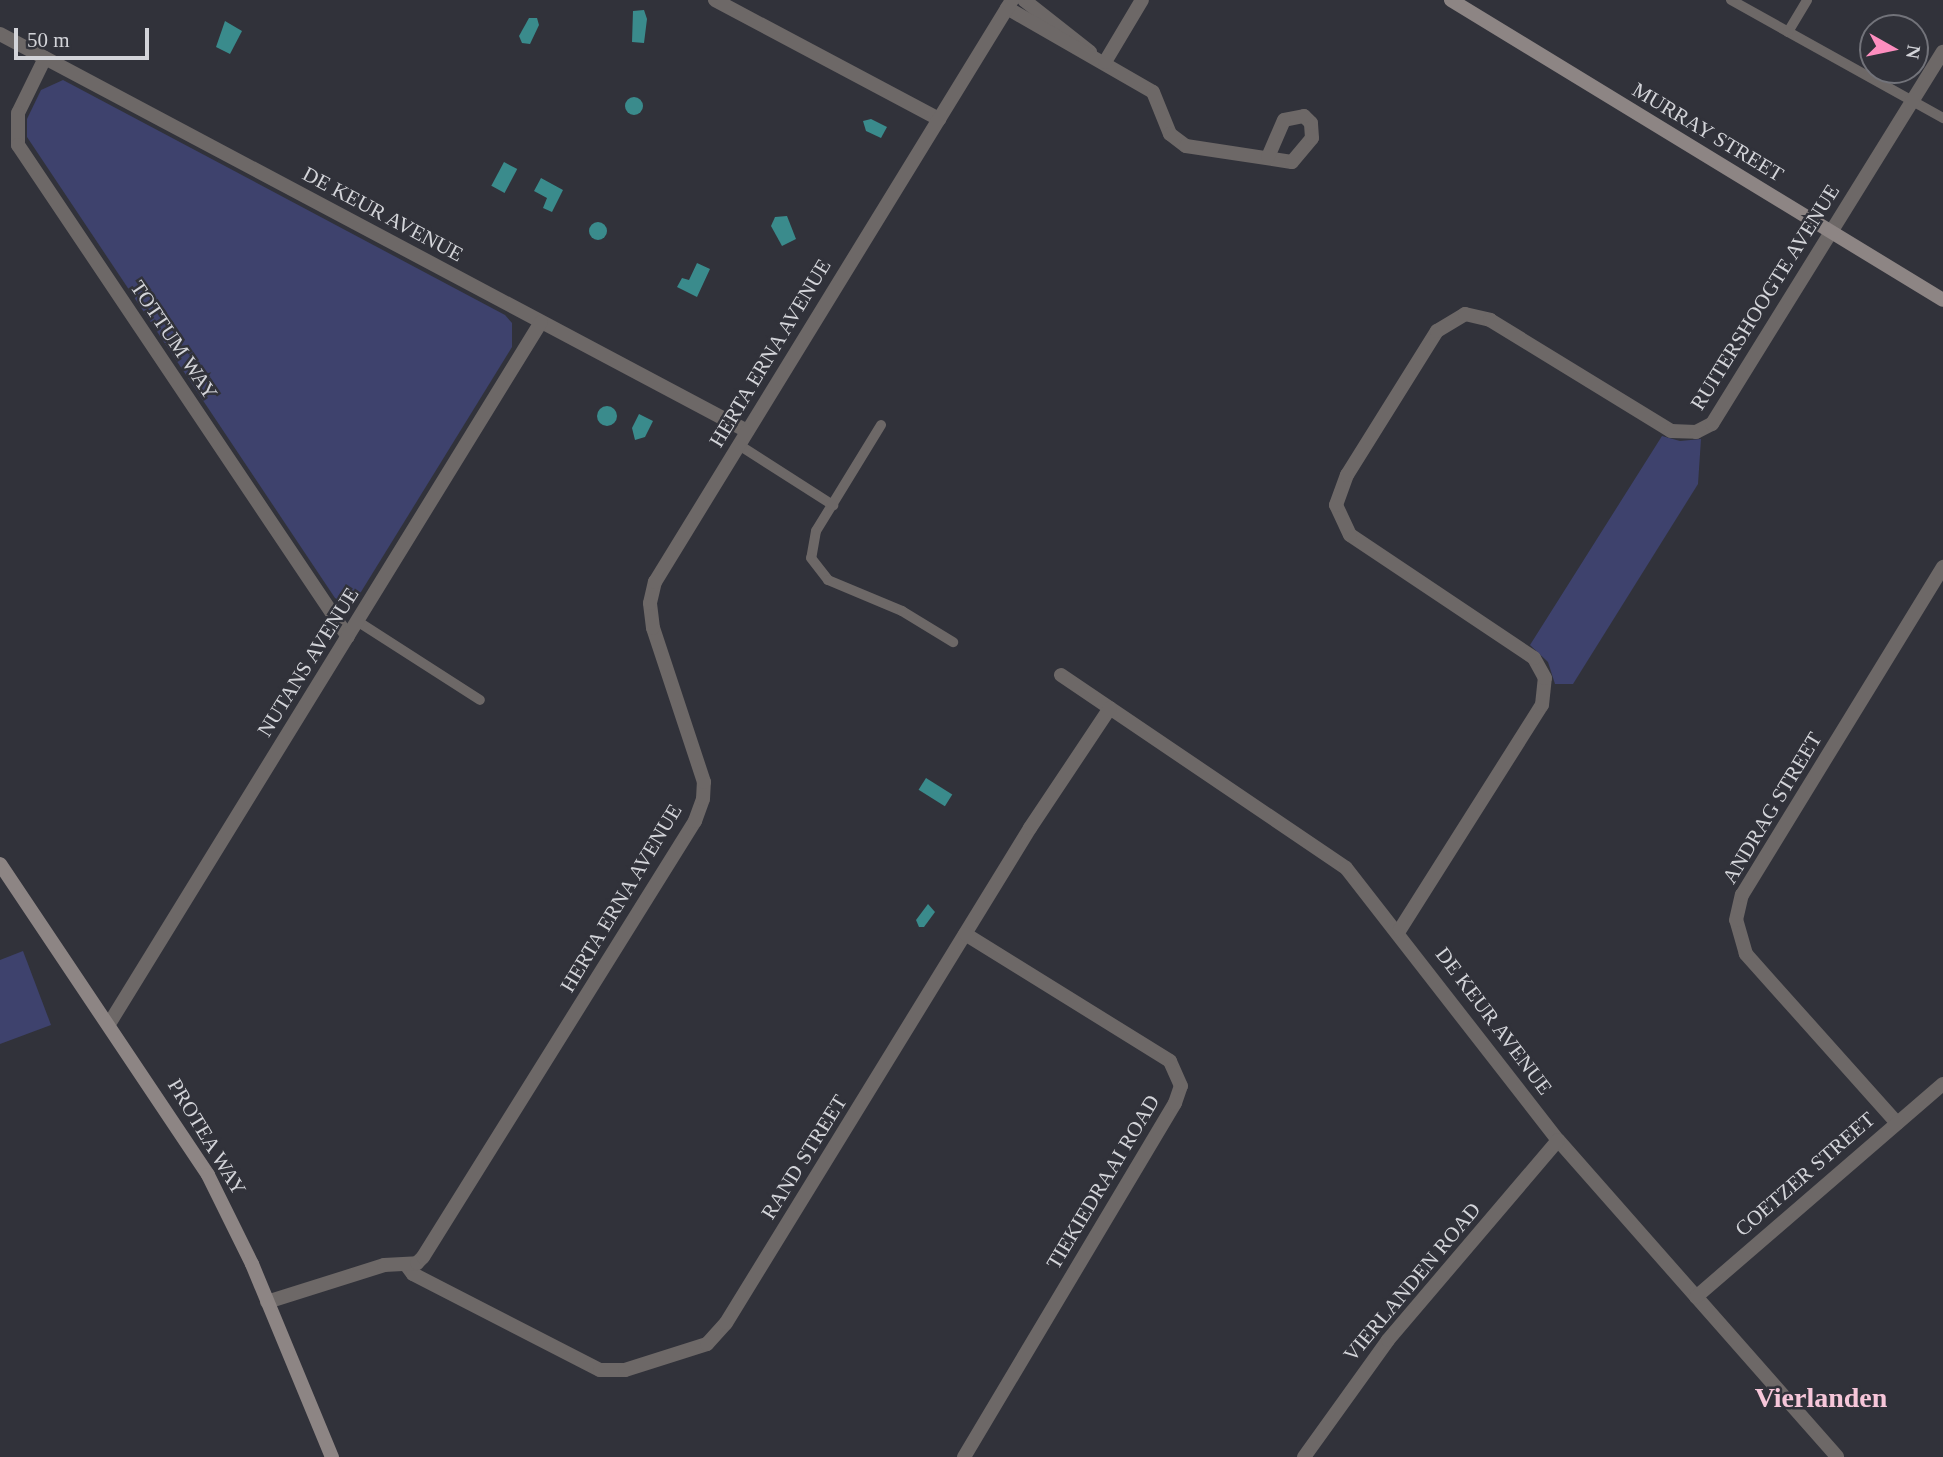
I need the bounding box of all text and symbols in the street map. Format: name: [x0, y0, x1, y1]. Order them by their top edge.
scale bar: [18, 14, 152, 58]
north arrow: [1859, 14, 1929, 84]
text: 50 m: [27, 28, 70, 52]
text: N: [1902, 44, 1925, 60]
street label: MURRAY STREET: [1628, 77, 1788, 187]
street label: DE KEUR AVENUE: [298, 161, 468, 267]
street label: RUITERSHOOGTE AVENUE: [1685, 179, 1845, 415]
street label: HERTA ERNA AVENUE: [703, 253, 837, 453]
street label: TOTTUM WAY: [125, 276, 223, 404]
street label: NUTANS AVENUE: [252, 582, 364, 742]
street label: ANDRAG STREET: [1717, 728, 1827, 888]
street label: HERTA ERNA AVENUE: [554, 798, 688, 998]
street label: DE KEUR AVENUE: [1430, 942, 1558, 1100]
street label: PROTEA WAY: [162, 1074, 252, 1200]
street label: RAND STREET: [756, 1090, 852, 1224]
street label: TIEKIEDRAAI ROAD: [1041, 1090, 1165, 1274]
street label: COETZER STREET: [1730, 1107, 1880, 1241]
street label: VIERLANDEN ROAD: [1338, 1197, 1486, 1367]
district label: Vierlanden: [1755, 1381, 1887, 1415]

